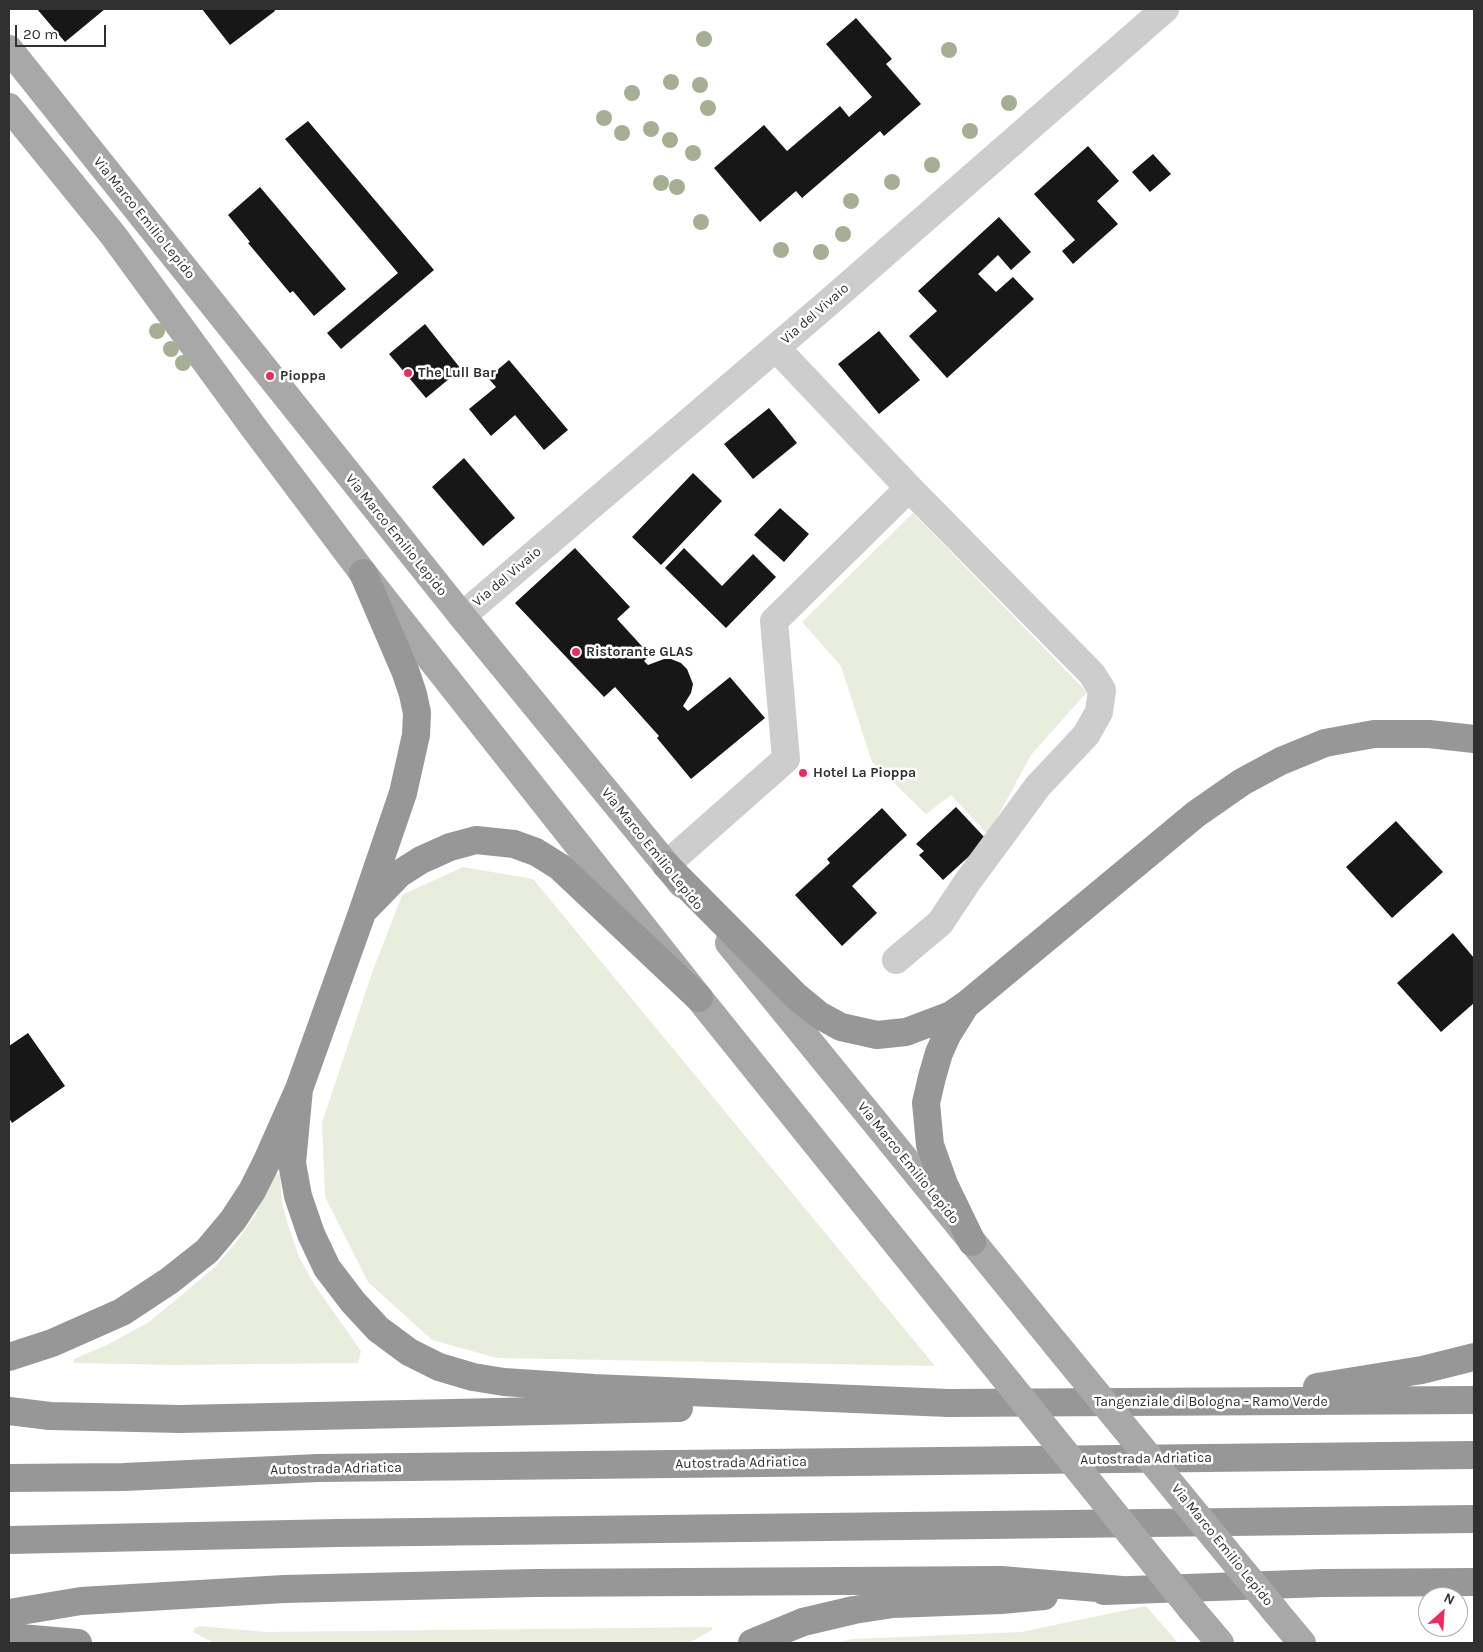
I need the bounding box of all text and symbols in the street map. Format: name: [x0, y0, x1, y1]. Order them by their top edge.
scale bar: [18, 15, 109, 47]
text: 20 m: [23, 25, 58, 43]
street label: Via Marco Emilio Lepido: [90, 154, 198, 282]
street label: Via del Vivaio: [778, 280, 852, 348]
place label: The Lull Bar: [418, 365, 496, 381]
marker: The Lull Bar: [402, 367, 414, 379]
place label: Pioppa: [280, 368, 326, 384]
marker: Pioppa: [264, 370, 276, 382]
street label: Via Marco Emilio Lepido: [342, 471, 450, 599]
street label: Via del Vivaio: [469, 543, 545, 611]
place label: Ristorante GLAS: [586, 644, 693, 660]
marker: Ristorante GLAS: [570, 646, 582, 658]
place label: Hotel La Pioppa: [813, 765, 916, 781]
marker: Hotel La Pioppa: [797, 767, 809, 779]
street label: Via Marco Emilio Lepido: [598, 785, 706, 913]
street label: Via Marco Emilio Lepido: [854, 1099, 962, 1227]
street label: Tangenziale di Bologna - Ramo Verde: [1094, 1394, 1328, 1410]
street label: Autostrada Adriatica: [1080, 1449, 1212, 1469]
street label: Autostrada Adriatica: [675, 1453, 807, 1473]
street label: Autostrada Adriatica: [270, 1459, 402, 1479]
street label: Via Marco Emilio Lepido: [1168, 1481, 1276, 1609]
north arrow: [1418, 1587, 1468, 1637]
text: N: [1441, 1589, 1458, 1609]

